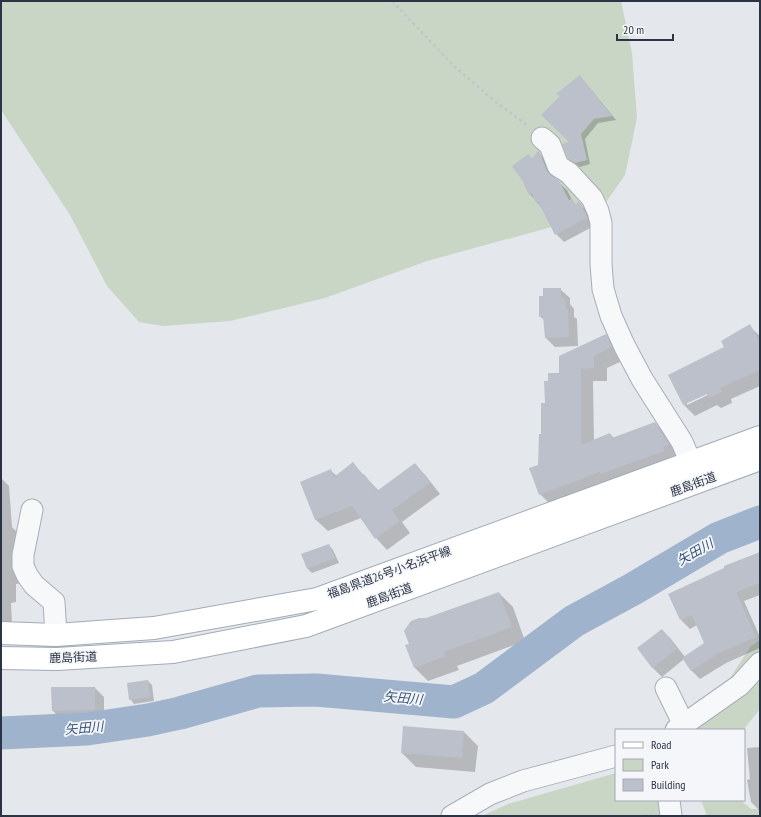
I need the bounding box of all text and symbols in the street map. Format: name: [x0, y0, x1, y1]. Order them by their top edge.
scale bar: [617, 16, 673, 42]
text: 20 m: [623, 22, 644, 37]
street label: 鹿島街道: [668, 469, 718, 499]
water label: 矢田川: [674, 534, 718, 569]
street label: 福島県道26号小名浜平線: [325, 543, 453, 601]
street label: 鹿島街道: [364, 580, 414, 610]
street label: 鹿島街道: [49, 649, 97, 665]
water label: 矢田川: [383, 688, 425, 708]
water label: 矢田川: [64, 718, 106, 738]
legend: [615, 729, 745, 801]
text: Road: [651, 737, 671, 752]
text: Park: [651, 757, 669, 772]
text: Building: [651, 777, 686, 792]

